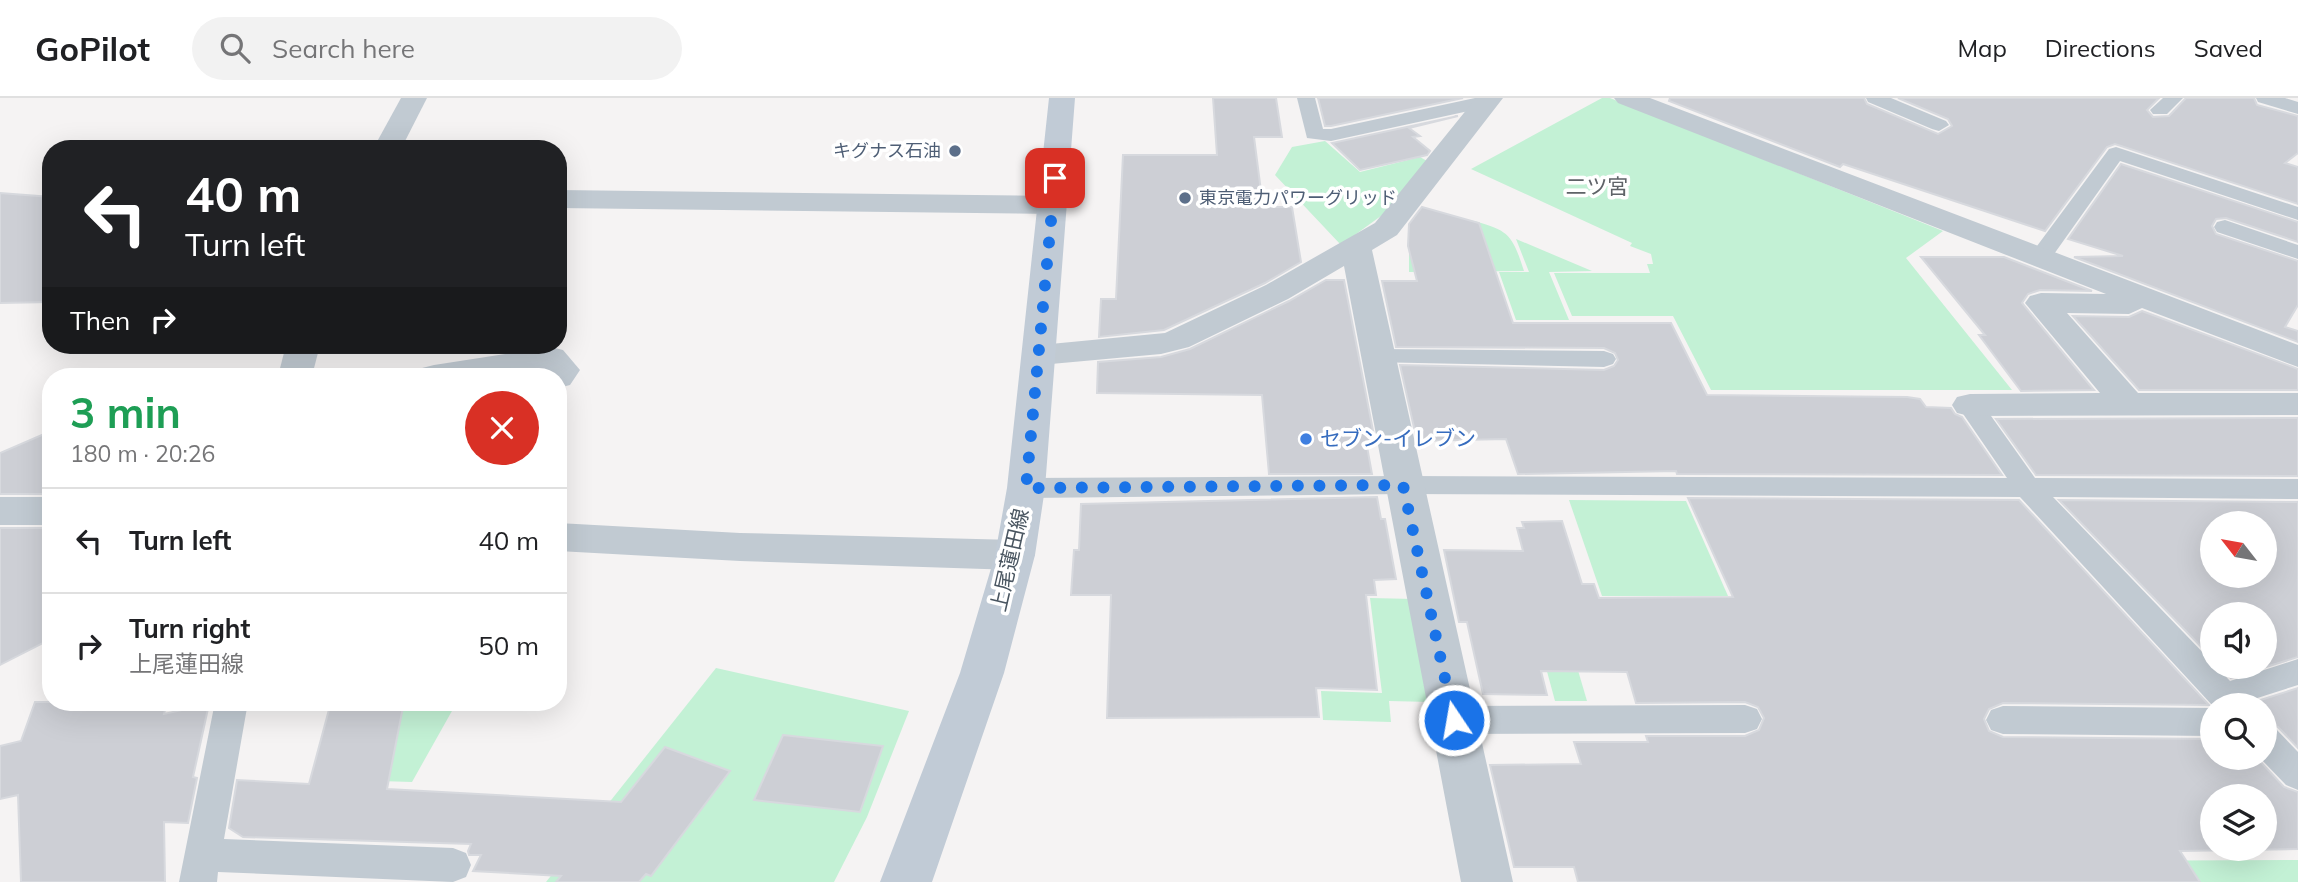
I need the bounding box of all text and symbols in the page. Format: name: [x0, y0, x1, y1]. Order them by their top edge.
search box: [192, 17, 682, 80]
text: GoPilot: [35, 28, 150, 69]
icon: search: [216, 29, 254, 67]
text: Search here: [272, 32, 415, 65]
text: Map: [1957, 33, 2007, 63]
text: Directions: [2045, 33, 2156, 63]
text: Saved: [2194, 33, 2263, 63]
place label: キグナス石油: [833, 139, 941, 162]
marker: キグナス石油: [947, 143, 963, 159]
pin: [1025, 148, 1085, 208]
icon: arrive: [1036, 159, 1074, 197]
text: 40 m: [185, 163, 301, 224]
icon: left: [70, 168, 161, 259]
district label: 二ツ宮: [1566, 173, 1629, 199]
place label: 東京電力パワーグリッド: [1199, 186, 1397, 209]
marker: 東京電力パワーグリッド: [1177, 190, 1193, 206]
text: Turn left: [185, 224, 305, 264]
icon: right: [144, 301, 182, 339]
text: Then: [70, 304, 130, 337]
text: 3 min: [70, 386, 181, 439]
button: close: [465, 391, 539, 465]
place label: セブン-イレブン: [1320, 425, 1476, 451]
marker: セブン-イレブン: [1298, 431, 1314, 447]
text: 180 m · 20:26: [70, 439, 215, 468]
street label: 上尾蓮田線: [985, 506, 1034, 614]
north arrow: [2200, 511, 2277, 588]
map controls: [2200, 511, 2277, 861]
icon: left: [70, 522, 108, 560]
text: Turn left: [129, 524, 231, 557]
text: 40 m: [478, 524, 539, 557]
button: sound: [2200, 602, 2277, 679]
text: Turn right: [129, 612, 250, 645]
icon: right: [70, 627, 108, 665]
text: 50 m: [478, 629, 539, 662]
text: 上尾蓮田線: [129, 649, 244, 678]
position arrow: [1417, 683, 1491, 757]
button: search: [2200, 693, 2277, 770]
button: layers: [2200, 784, 2277, 861]

